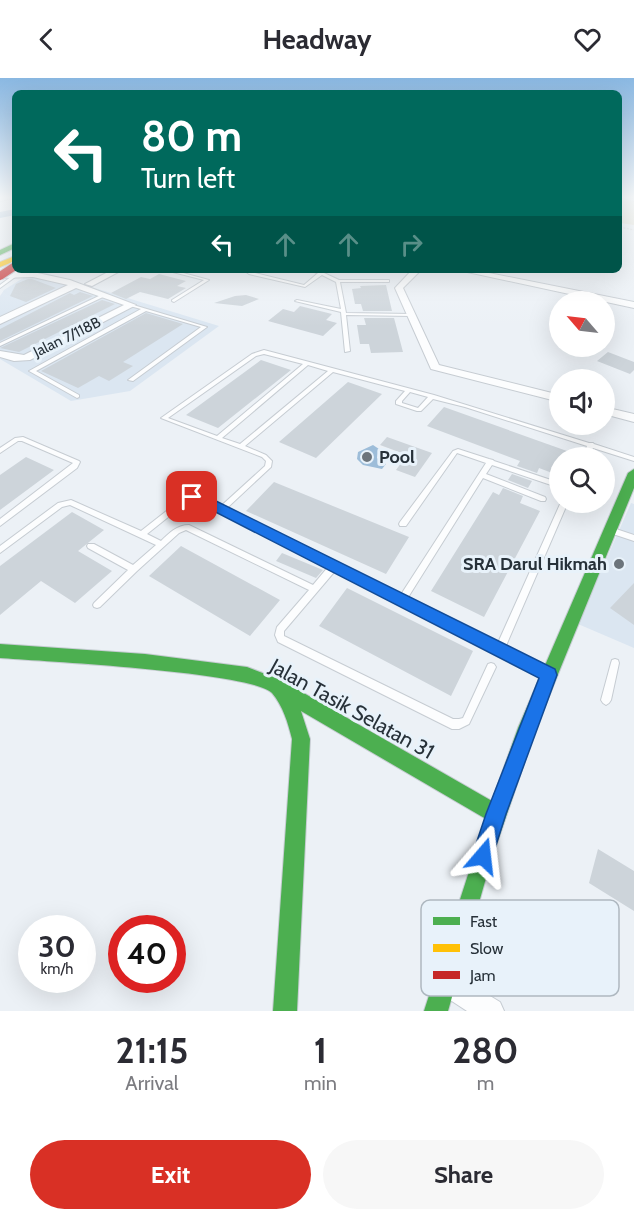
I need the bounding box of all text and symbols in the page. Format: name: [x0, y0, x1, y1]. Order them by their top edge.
icon: back: [30, 23, 63, 56]
text: Headway: [263, 23, 371, 56]
icon: heart: [571, 23, 604, 56]
text: 80 m: [141, 110, 242, 162]
icon: left: [42, 114, 120, 192]
text: Turn left: [141, 162, 235, 195]
icon: left: [206, 228, 239, 261]
icon: ahead: [269, 228, 302, 261]
icon: ahead: [332, 228, 365, 261]
icon: right: [395, 228, 428, 261]
north arrow: [549, 291, 615, 357]
map controls: [549, 291, 615, 513]
street label: Jalan 7/118B: [29, 313, 104, 361]
button: sound: [549, 369, 615, 435]
place label: Pool: [379, 446, 415, 468]
button: search: [549, 447, 615, 513]
marker: Pool: [360, 450, 374, 464]
pin: [166, 471, 217, 522]
icon: arrive: [175, 480, 208, 513]
place label: SRA Darul Hikmah: [463, 553, 607, 575]
marker: SRA Darul Hikmah: [612, 557, 626, 571]
street label: Jalan Tasik Selatan 31: [265, 653, 439, 764]
position arrow: [451, 824, 515, 888]
legend: [421, 900, 619, 996]
text: Fast: [470, 912, 498, 931]
speed limit sign: 40: [108, 915, 186, 993]
text: 30: [38, 928, 76, 965]
text: Slow: [470, 939, 504, 958]
text: km/h: [41, 960, 73, 978]
text: Jam: [469, 966, 496, 985]
text: 21:15: [115, 1028, 188, 1072]
text: 1: [314, 1028, 327, 1072]
text: 280: [452, 1028, 519, 1072]
text: Arrival: [125, 1071, 179, 1095]
text: min: [304, 1071, 337, 1095]
text: m: [477, 1071, 494, 1095]
button: Exit: [30, 1140, 311, 1209]
button: Share: [323, 1140, 604, 1209]

